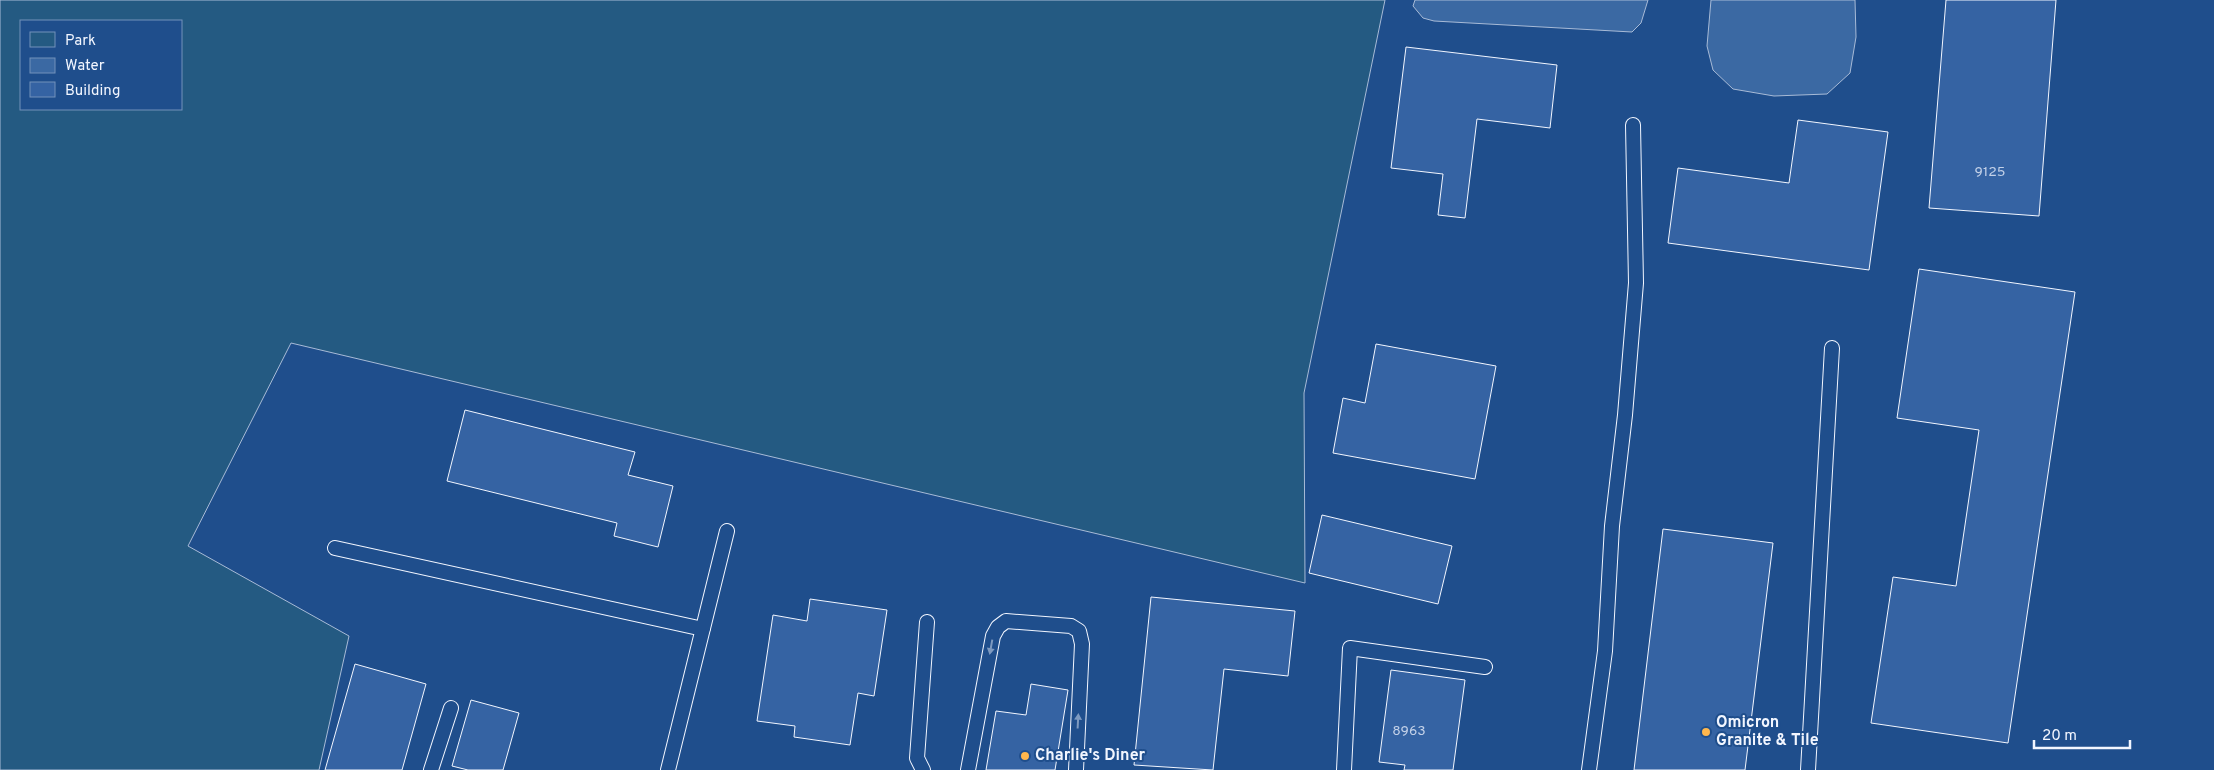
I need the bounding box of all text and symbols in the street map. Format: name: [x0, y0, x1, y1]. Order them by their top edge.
legend: [20, 20, 182, 110]
text: Park: [65, 32, 96, 51]
text: Water: [65, 57, 105, 76]
text: Building: [65, 82, 120, 101]
house number: 9125: [1975, 164, 2005, 181]
one-way arrow: [986, 639, 994, 655]
one-way arrow: [1075, 713, 1083, 729]
place label: Omicron Granite & Tile: [1716, 713, 1819, 751]
scale bar: [2034, 718, 2130, 750]
house number: 8963: [1392, 723, 1426, 740]
marker: Omicron Granite & Tile: [1700, 726, 1712, 738]
text: 20 m: [2042, 727, 2077, 746]
place label: Charlie's Diner: [1035, 746, 1146, 766]
marker: Charlie's Diner: [1019, 750, 1031, 762]

